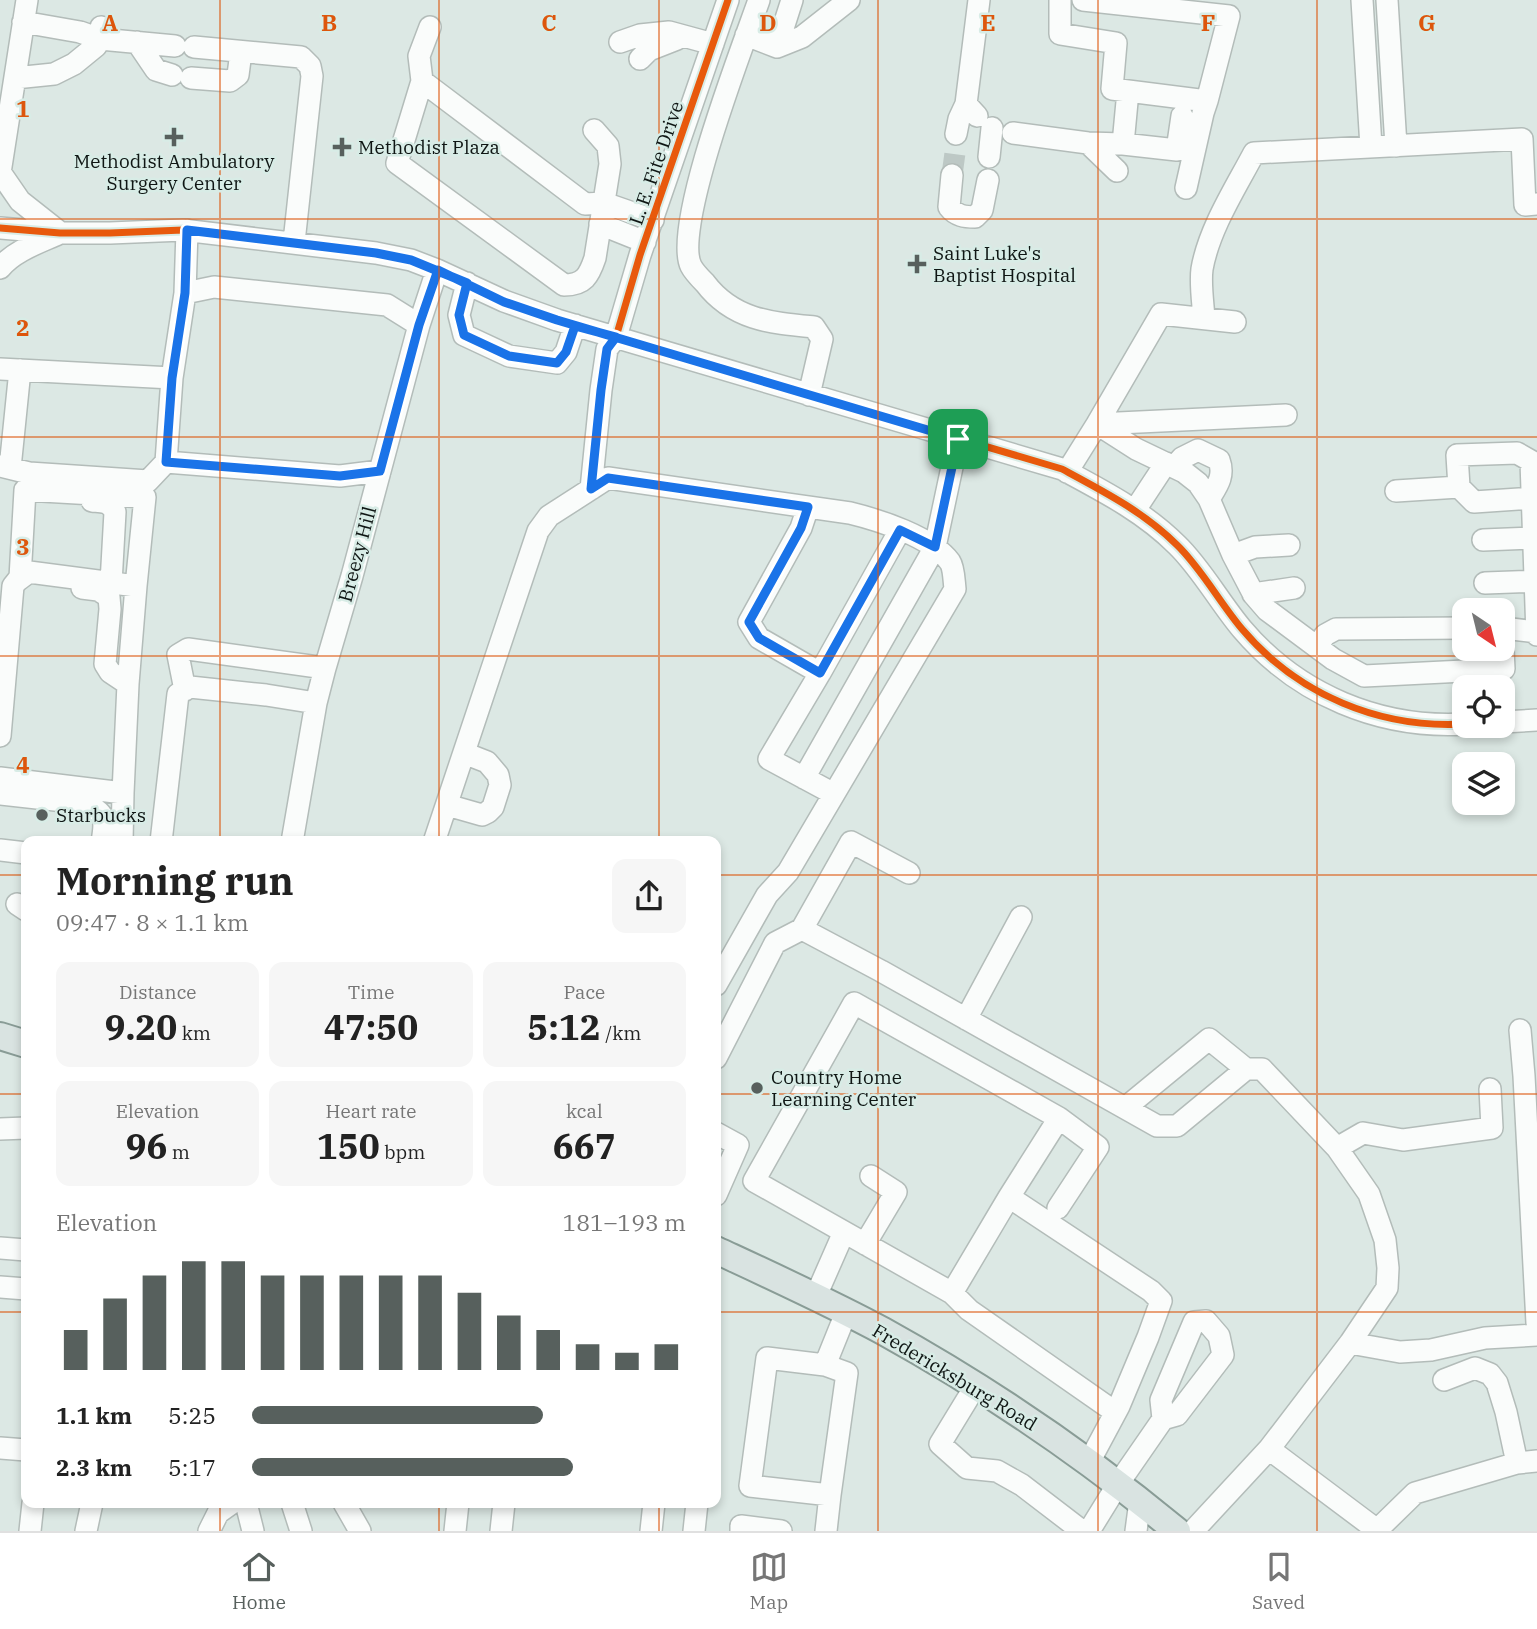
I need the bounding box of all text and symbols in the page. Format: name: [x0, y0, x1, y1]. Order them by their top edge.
text: A: [102, 7, 118, 37]
text: B: [321, 7, 337, 37]
text: C: [541, 7, 557, 37]
text: D: [759, 7, 777, 37]
text: E: [980, 7, 996, 37]
text: F: [1201, 7, 1215, 37]
text: G: [1418, 7, 1436, 37]
text: 1: [16, 93, 30, 123]
street label: L. E. Fite Drive: [624, 98, 688, 228]
marker: Methodist Ambulatory Surgery Center: [164, 127, 184, 147]
place label: Methodist Plaza: [358, 135, 500, 159]
marker: Methodist Plaza: [332, 137, 352, 157]
place label: Methodist Ambulatory Surgery Center: [74, 149, 275, 195]
place label: Saint Luke's Baptist Hospital: [933, 241, 1076, 287]
marker: Saint Luke's Baptist Hospital: [907, 254, 927, 274]
text: 2: [16, 312, 30, 342]
pin: [928, 409, 988, 469]
icon: arrive: [939, 420, 977, 458]
street label: Breezy Hill: [333, 503, 381, 604]
text: 3: [16, 531, 30, 561]
north arrow: [1452, 598, 1516, 662]
map controls: [1452, 598, 1515, 815]
button: locate: [1452, 675, 1515, 738]
text: 4: [16, 749, 30, 779]
button: layers: [1452, 752, 1515, 815]
place label: Starbucks: [56, 803, 146, 827]
marker: Starbucks: [34, 807, 50, 823]
text: Morning run: [56, 856, 294, 905]
button: share: [612, 859, 686, 933]
text: 09:47 · 8 × 1.1 km: [56, 907, 249, 937]
text: Distance: [119, 980, 196, 1004]
text: Time: [348, 980, 394, 1004]
text: Pace: [563, 980, 605, 1004]
text: 9.20: [104, 1004, 177, 1050]
text: 47:50: [324, 1004, 418, 1050]
text: 5:12: [527, 1004, 601, 1050]
text: km: [177, 1021, 211, 1045]
text: /km: [601, 1021, 641, 1045]
place label: Country Home Learning Center: [771, 1065, 917, 1111]
marker: Country Home Learning Center: [749, 1080, 765, 1096]
text: Elevation: [116, 1099, 200, 1123]
text: Heart rate: [326, 1099, 416, 1123]
text: kcal: [566, 1099, 603, 1123]
text: 96: [125, 1123, 167, 1169]
text: 150: [317, 1123, 380, 1169]
text: 667: [553, 1123, 616, 1169]
text: m: [167, 1140, 190, 1164]
text: bpm: [380, 1140, 425, 1164]
text: Elevation: [56, 1207, 157, 1237]
text: 181–193 m: [562, 1207, 686, 1237]
street label: Fredericksburg Road: [868, 1318, 1042, 1436]
text: 1.1 km: [56, 1400, 132, 1430]
text: 5:25: [168, 1400, 216, 1430]
text: 2.3 km: [56, 1452, 132, 1482]
text: 5:17: [168, 1452, 216, 1482]
tab: Home: [232, 1548, 286, 1614]
tab: Map: [750, 1548, 788, 1614]
tab: Saved: [1252, 1548, 1305, 1614]

